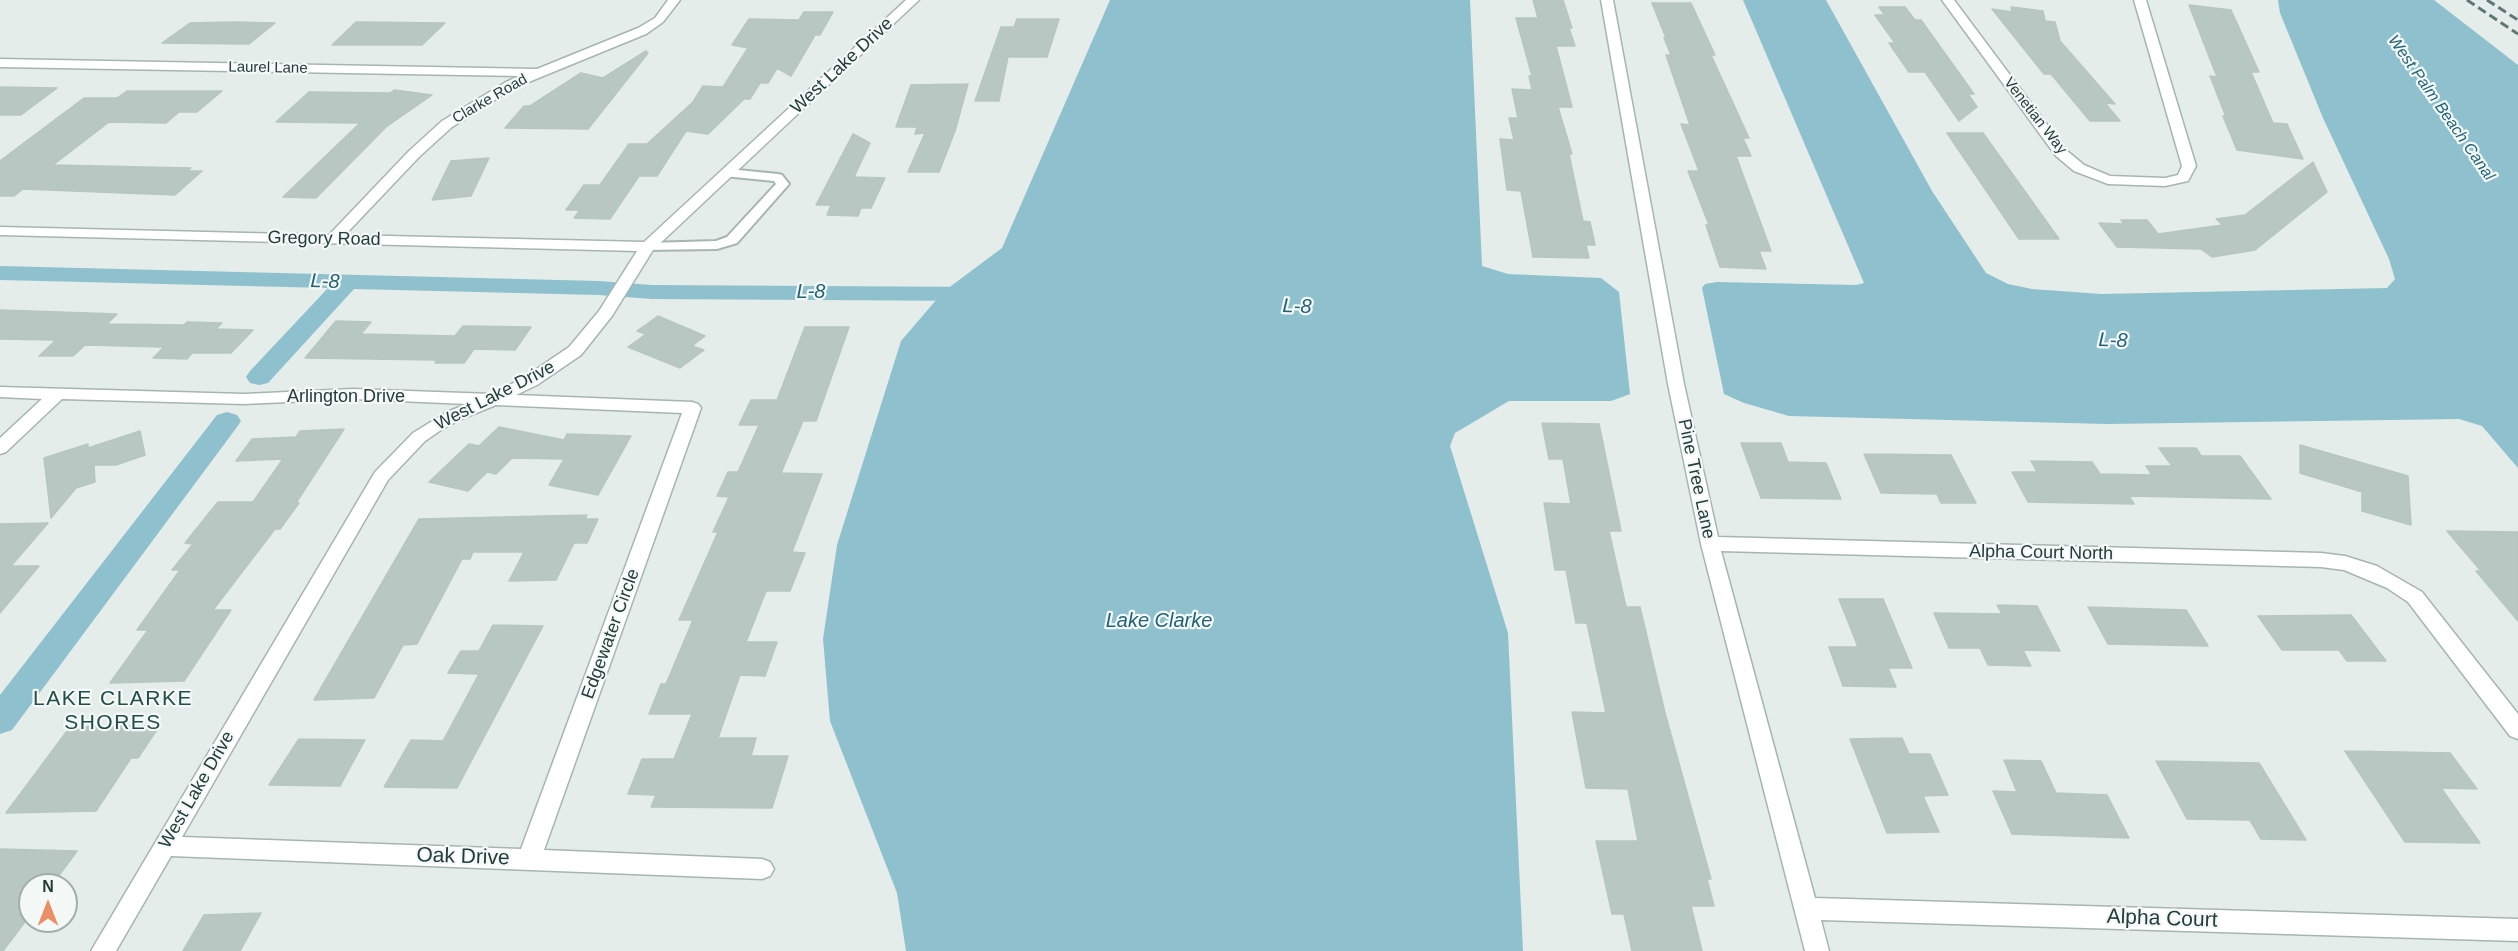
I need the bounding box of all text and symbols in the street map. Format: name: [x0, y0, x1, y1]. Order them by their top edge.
street label: West Lake Drive: [786, 13, 898, 119]
water label: West Palm Beach Canal: [2383, 32, 2499, 184]
street label: Laurel Lane: [228, 58, 308, 78]
street label: Clarke Road: [449, 70, 531, 128]
street label: Venetian Way: [2000, 74, 2070, 158]
street label: Gregory Road: [267, 227, 381, 251]
water label: L-8: [310, 270, 340, 294]
water label: L-8: [797, 280, 825, 304]
water label: L-8: [1282, 295, 1312, 319]
water label: L-8: [2098, 329, 2128, 353]
street label: West Lake Drive: [431, 356, 559, 436]
street label: Arlington Drive: [287, 386, 405, 408]
street label: Pine Tree Lane: [1673, 417, 1719, 541]
street label: Alpha Court North: [1969, 541, 2113, 565]
street label: Edgewater Circle: [577, 566, 645, 702]
water label: Lake Clarke: [1106, 609, 1212, 633]
district label: LAKE CLARKE SHORES: [33, 686, 193, 736]
street label: West Lake Drive: [155, 728, 239, 852]
street label: Oak Drive: [416, 843, 510, 871]
north arrow: [18, 873, 78, 933]
text: N: [42, 878, 54, 895]
street label: Alpha Court: [2106, 904, 2218, 934]

